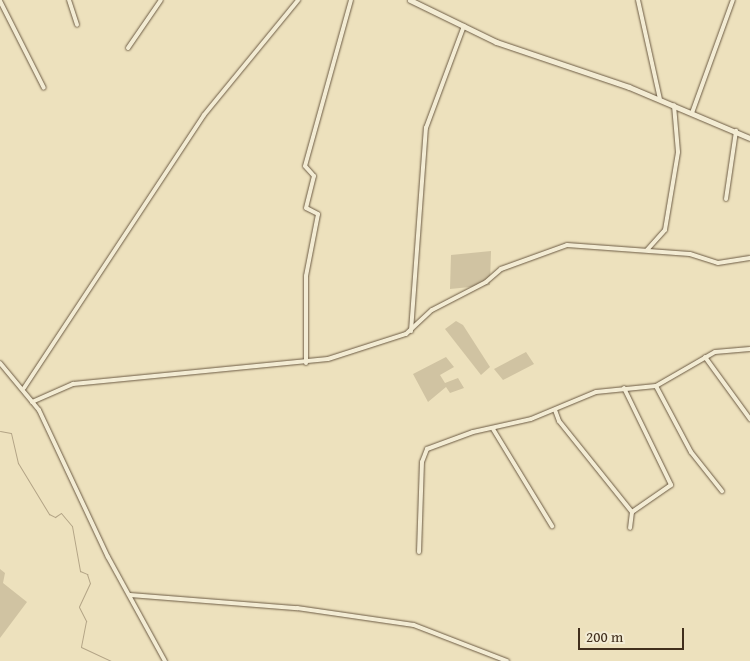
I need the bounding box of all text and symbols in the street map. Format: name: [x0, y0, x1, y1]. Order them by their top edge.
scale bar: [580, 618, 686, 650]
text: 200 m: [586, 626, 623, 647]

